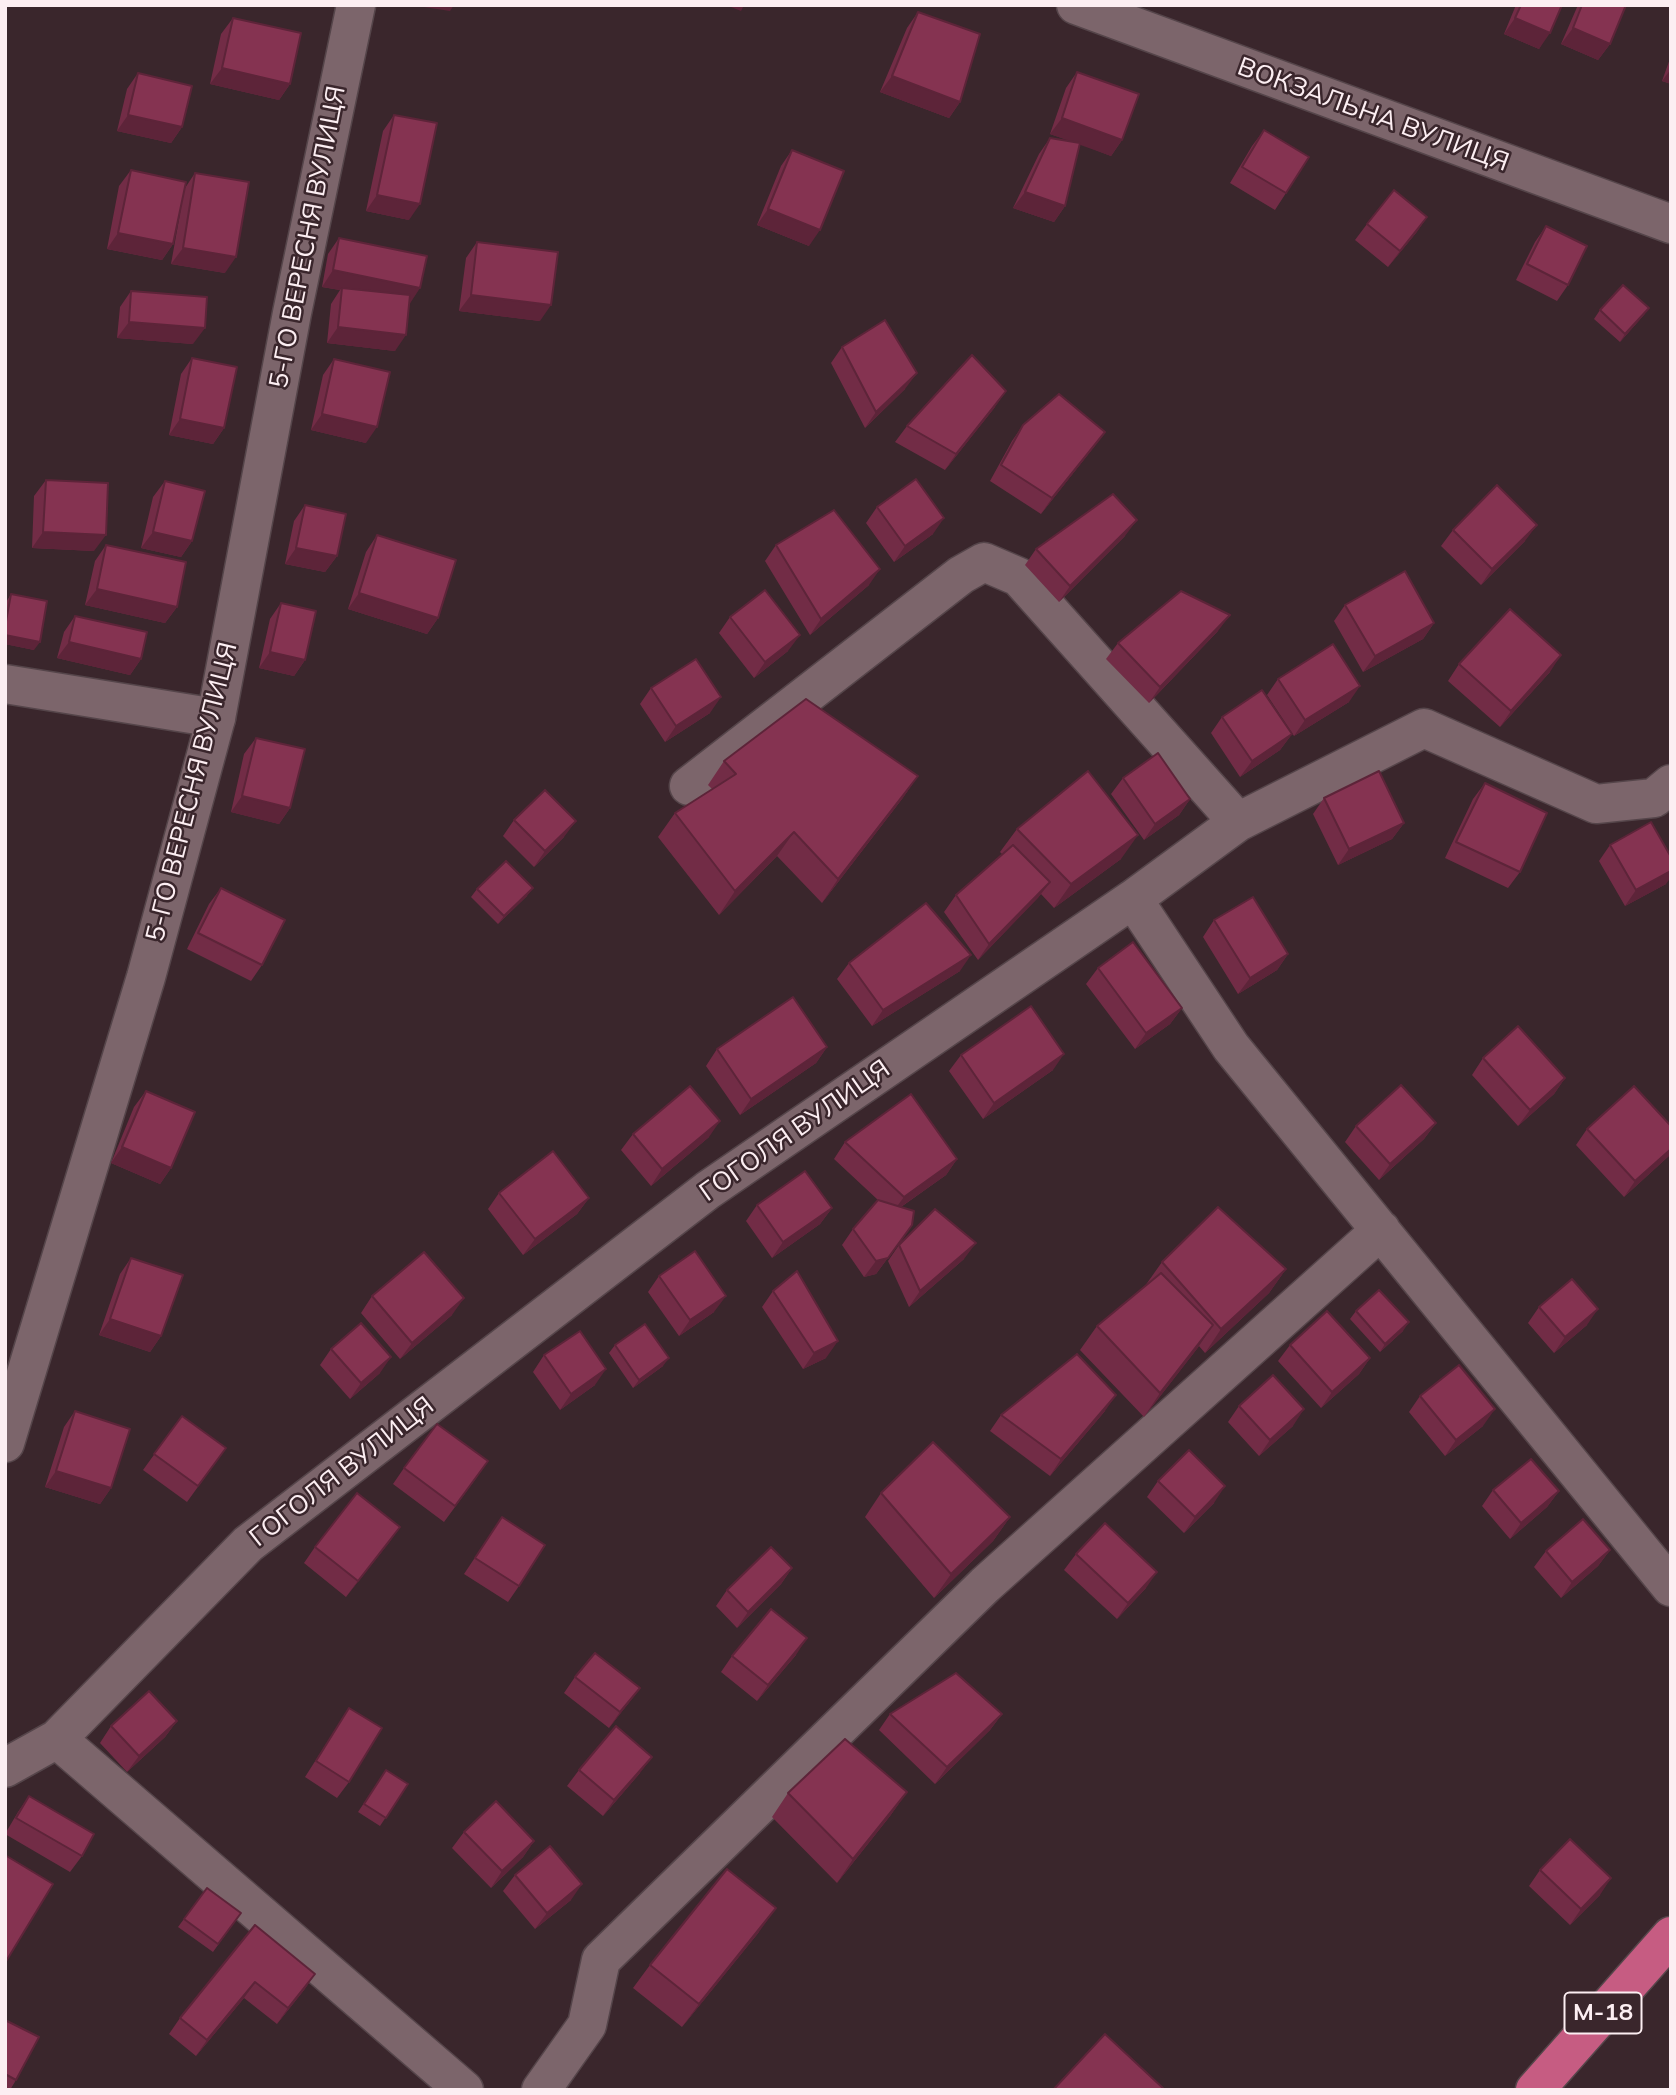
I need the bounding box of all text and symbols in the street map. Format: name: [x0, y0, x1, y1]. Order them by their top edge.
street label: ВОКЗАЛЬНА ВУЛИЦЯ: [1233, 51, 1513, 179]
street label: 5-ГО ВЕРЕСНЯ ВУЛИЦЯ: [263, 83, 353, 391]
street label: 5-ГО ВЕРЕСНЯ ВУЛИЦЯ: [140, 639, 244, 945]
street label: ГОГОЛЯ ВУЛИЦЯ: [694, 1054, 896, 1208]
street label: ГОГОЛЯ ВУЛИЦЯ: [244, 1390, 440, 1554]
road number: М-18: [1564, 1992, 1642, 2034]

